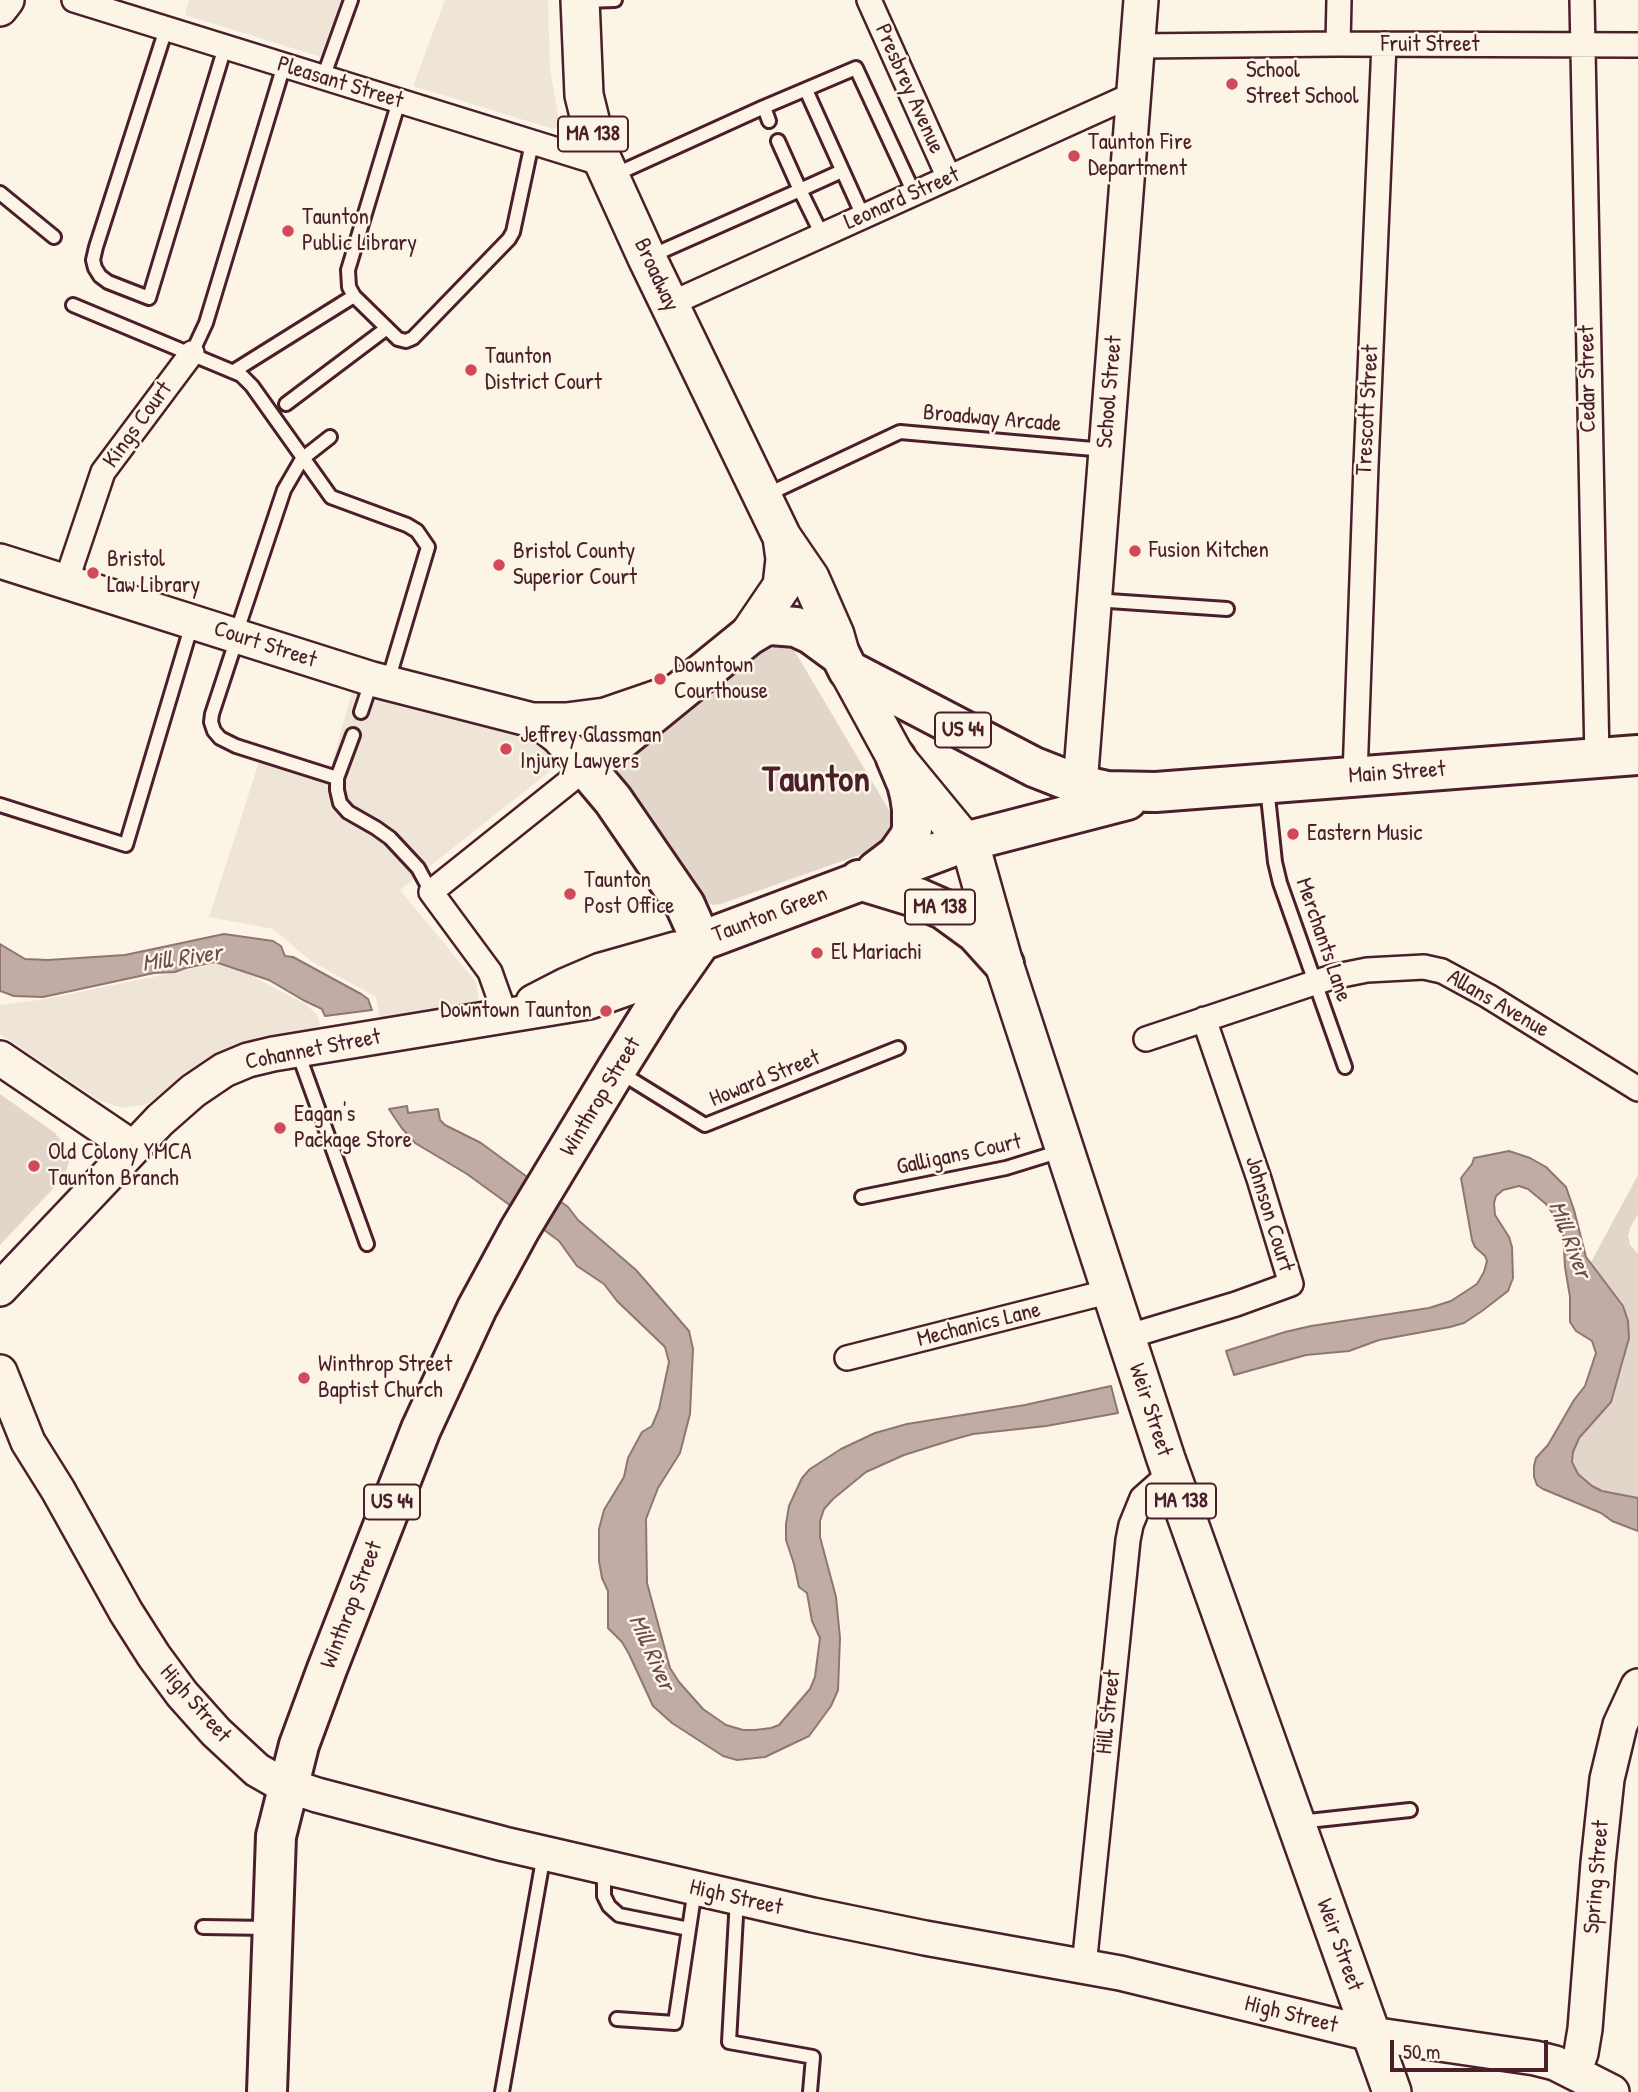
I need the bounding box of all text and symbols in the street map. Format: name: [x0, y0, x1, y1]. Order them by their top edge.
street label: Presbrey Avenue: [868, 20, 950, 158]
street label: Fruit Street: [1381, 31, 1479, 59]
street label: Pleasant Street: [274, 51, 406, 115]
place label: School Street School: [1246, 57, 1359, 111]
marker: School Street School: [1224, 76, 1240, 92]
road number: MA 138: [558, 116, 628, 152]
place label: Taunton Fire Department: [1088, 129, 1192, 183]
marker: Taunton Fire Department: [1066, 148, 1082, 164]
street label: Leonard Street: [840, 161, 964, 237]
place label: Taunton Public Library: [302, 204, 417, 258]
marker: Taunton Public Library: [280, 223, 296, 239]
street label: Broadway: [627, 234, 685, 316]
street label: Cedar Street: [1573, 325, 1603, 433]
street label: School Street: [1091, 335, 1129, 449]
place label: Taunton District Court: [485, 343, 602, 397]
street label: Trescott Street: [1351, 344, 1385, 476]
marker: Taunton District Court: [463, 362, 479, 378]
street label: Kings Court: [98, 377, 178, 473]
street label: Broadway Arcade: [922, 399, 1062, 439]
place label: Fusion Kitchen: [1149, 537, 1269, 565]
place label: Bristol County Superior Court: [513, 538, 637, 592]
marker: Fusion Kitchen: [1127, 543, 1143, 559]
place label: Bristol Law Library: [107, 546, 200, 600]
marker: Bristol County Superior Court: [491, 557, 507, 573]
marker: Bristol Law Library: [85, 565, 101, 581]
street label: Court Street: [210, 615, 320, 675]
place label: Downtown Courthouse: [674, 652, 768, 706]
marker: Downtown Courthouse: [652, 671, 668, 687]
road number: US 44: [935, 712, 991, 748]
place label: Jeffrey Glassman Injury Lawyers: [520, 722, 662, 776]
marker: Jeffrey Glassman Injury Lawyers: [498, 741, 514, 757]
street label: Main Street: [1348, 756, 1446, 790]
district label: Taunton: [762, 759, 870, 803]
place label: Eastern Music: [1307, 820, 1422, 848]
marker: Eastern Music: [1285, 826, 1301, 842]
place label: Taunton Post Office: [584, 867, 674, 921]
street label: Merchants Lane: [1289, 875, 1357, 1005]
street label: Taunton Green: [709, 880, 831, 950]
marker: Taunton Post Office: [562, 886, 578, 902]
road number: MA 138: [905, 890, 975, 925]
water label: Mill River: [140, 939, 224, 979]
place label: El Mariachi: [831, 939, 922, 967]
marker: El Mariachi: [809, 945, 825, 961]
street label: Allans Avenue: [1442, 964, 1554, 1044]
place label: Downtown Taunton: [440, 997, 592, 1025]
marker: Downtown Taunton: [598, 1003, 614, 1019]
street label: Cohannet Street: [243, 1023, 383, 1077]
street label: Winthrop Street: [555, 1032, 647, 1162]
street label: Howard Street: [706, 1044, 824, 1114]
place label: Eagan's Package Store: [294, 1101, 412, 1155]
marker: Eagan's Package Store: [272, 1120, 288, 1136]
street label: Galligans Court: [894, 1128, 1024, 1182]
place label: Old Colony YMCA Taunton Branch: [48, 1139, 192, 1193]
street label: Johnson Court: [1238, 1153, 1300, 1275]
marker: Old Colony YMCA Taunton Branch: [26, 1158, 42, 1174]
water label: Mill River: [1541, 1197, 1597, 1283]
street label: Mechanics Lane: [914, 1296, 1044, 1354]
place label: Winthrop Street Baptist Church: [318, 1351, 452, 1405]
street label: Weir Street: [1122, 1360, 1178, 1460]
marker: Winthrop Street Baptist Church: [296, 1370, 312, 1386]
road number: US 44: [364, 1484, 420, 1520]
road number: MA 138: [1146, 1484, 1216, 1518]
street label: Winthrop Street: [315, 1537, 389, 1673]
water label: Mill River: [622, 1611, 680, 1695]
street label: High Street: [154, 1659, 236, 1749]
street label: Hill Street: [1091, 1668, 1127, 1756]
street label: Spring Street: [1578, 1819, 1616, 1935]
street label: High Street: [687, 1874, 785, 1922]
street label: Weir Street: [1310, 1895, 1368, 1995]
street label: High Street: [1242, 1990, 1340, 2040]
scale bar: [1393, 2025, 1550, 2070]
text: 50 m: [1403, 2037, 1440, 2066]

